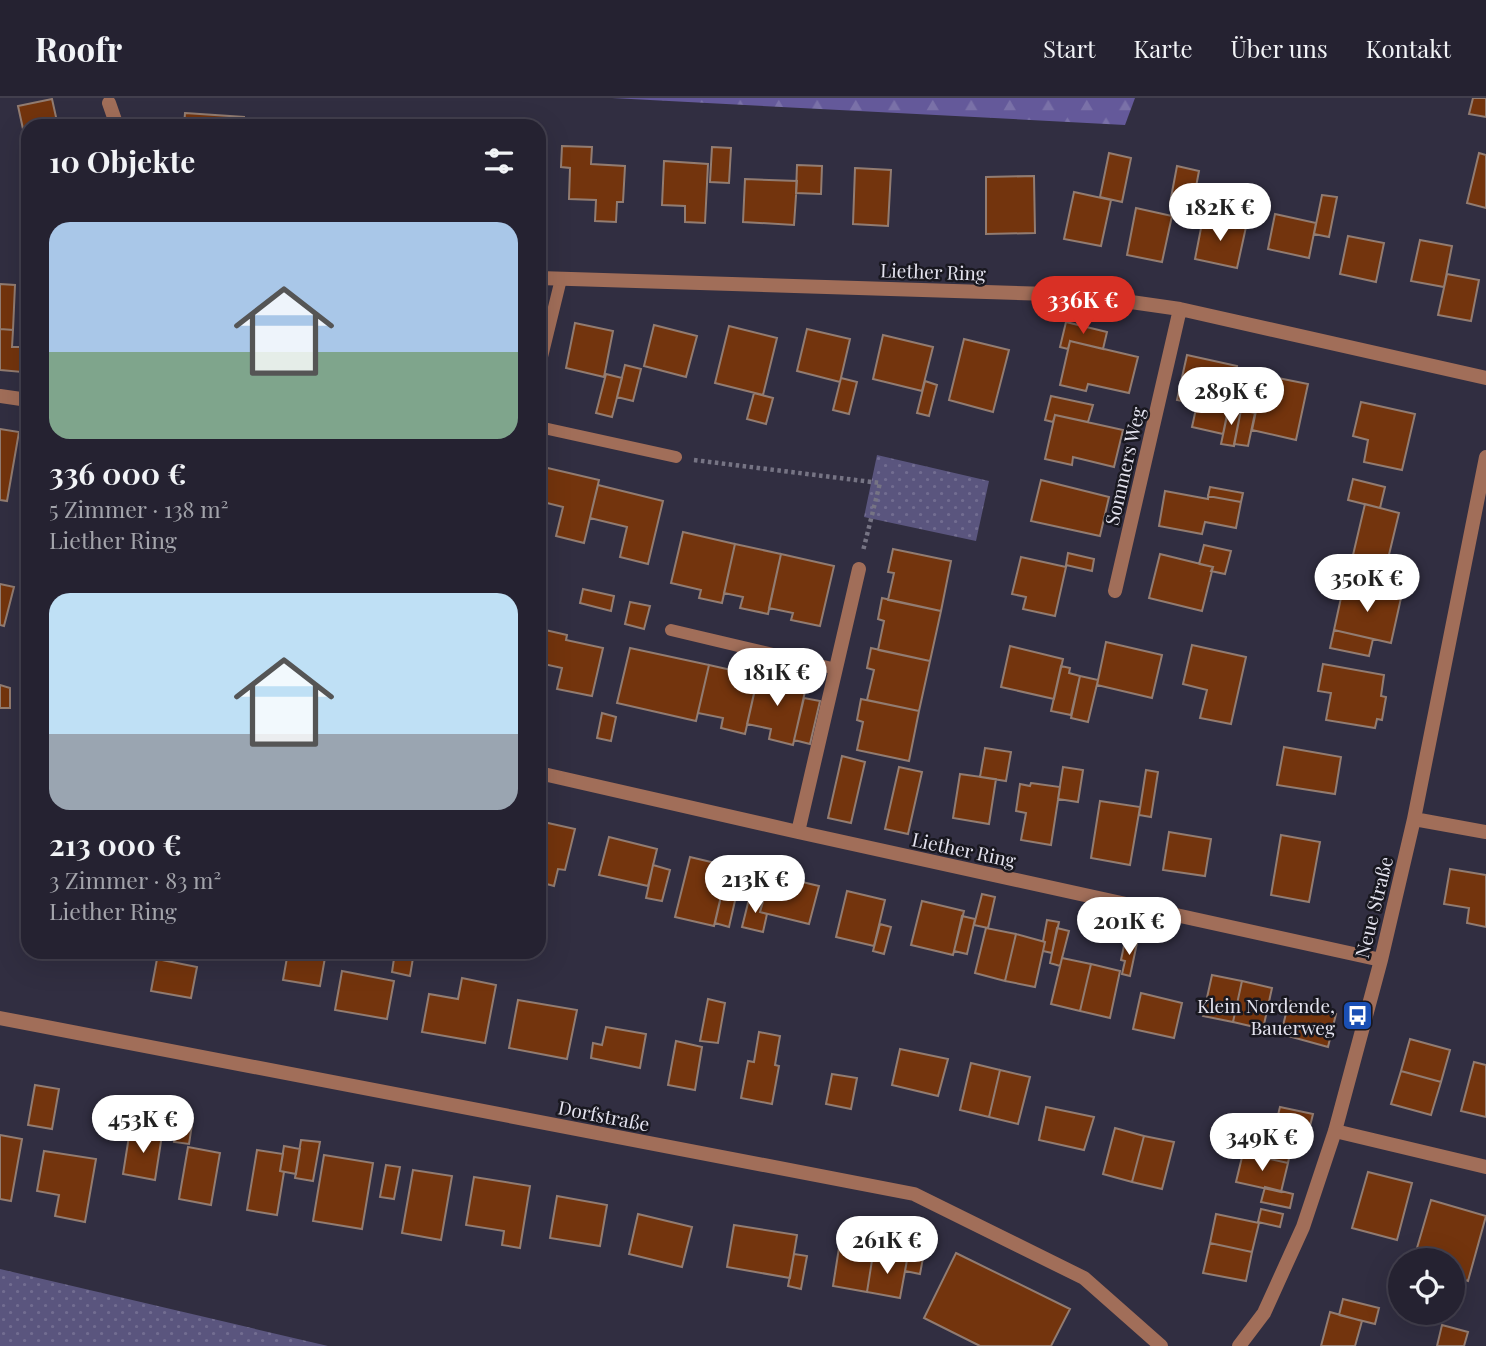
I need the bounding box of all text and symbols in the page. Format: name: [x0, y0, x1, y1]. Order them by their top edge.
text: Roofr: [35, 26, 122, 70]
text: Start: [1043, 32, 1096, 64]
text: Karte: [1134, 32, 1193, 64]
text: Über uns: [1231, 32, 1328, 64]
text: Kontakt: [1366, 32, 1451, 64]
text: 10 Objekte: [49, 141, 195, 181]
icon: filters: [480, 142, 518, 180]
pin: 182K €: [1163, 184, 1277, 243]
text: 182K €: [1185, 190, 1255, 221]
street label: Liether Ring: [880, 256, 986, 286]
icon: home: [221, 268, 347, 394]
pin: 336K €: [1026, 276, 1140, 336]
text: 336K €: [1047, 283, 1119, 314]
pin: 289K €: [1174, 368, 1288, 427]
text: 289K €: [1194, 374, 1268, 405]
street label: Sommers Weg: [1098, 404, 1150, 528]
text: 336 000 €: [49, 453, 186, 493]
text: 5 Zimmer · 138 m²: [49, 493, 229, 524]
text: Liether Ring: [49, 524, 177, 555]
pin: 350K €: [1310, 554, 1424, 614]
text: 350K €: [1331, 561, 1403, 592]
icon: home: [221, 639, 347, 765]
pin: 181K €: [720, 648, 834, 708]
text: 181K €: [744, 655, 810, 686]
text: 213 000 €: [49, 824, 182, 864]
street label: Liether Ring: [910, 825, 1018, 873]
street label: Neue Straße: [1348, 854, 1398, 960]
pin: 213K €: [698, 856, 812, 915]
text: 213K €: [721, 862, 789, 893]
text: 3 Zimmer · 83 m²: [49, 864, 221, 895]
text: Liether Ring: [49, 895, 177, 926]
pin: 201K €: [1072, 898, 1186, 957]
text: 201K €: [1093, 904, 1165, 935]
place label: Klein Nordende, Bauerweg: [1197, 992, 1335, 1040]
bus stop icon: Klein Nordende, Bauerweg: [1341, 999, 1375, 1033]
street label: Dorfstraße: [556, 1093, 652, 1137]
pin: 453K €: [86, 1096, 200, 1155]
text: 453K €: [108, 1102, 178, 1133]
pin: 349K €: [1205, 1114, 1319, 1173]
text: 349K €: [1226, 1120, 1298, 1151]
pin: 261K €: [830, 1216, 944, 1276]
text: 261K €: [852, 1223, 922, 1254]
map controls: [1388, 1248, 1465, 1325]
button: locate: [1388, 1248, 1465, 1325]

